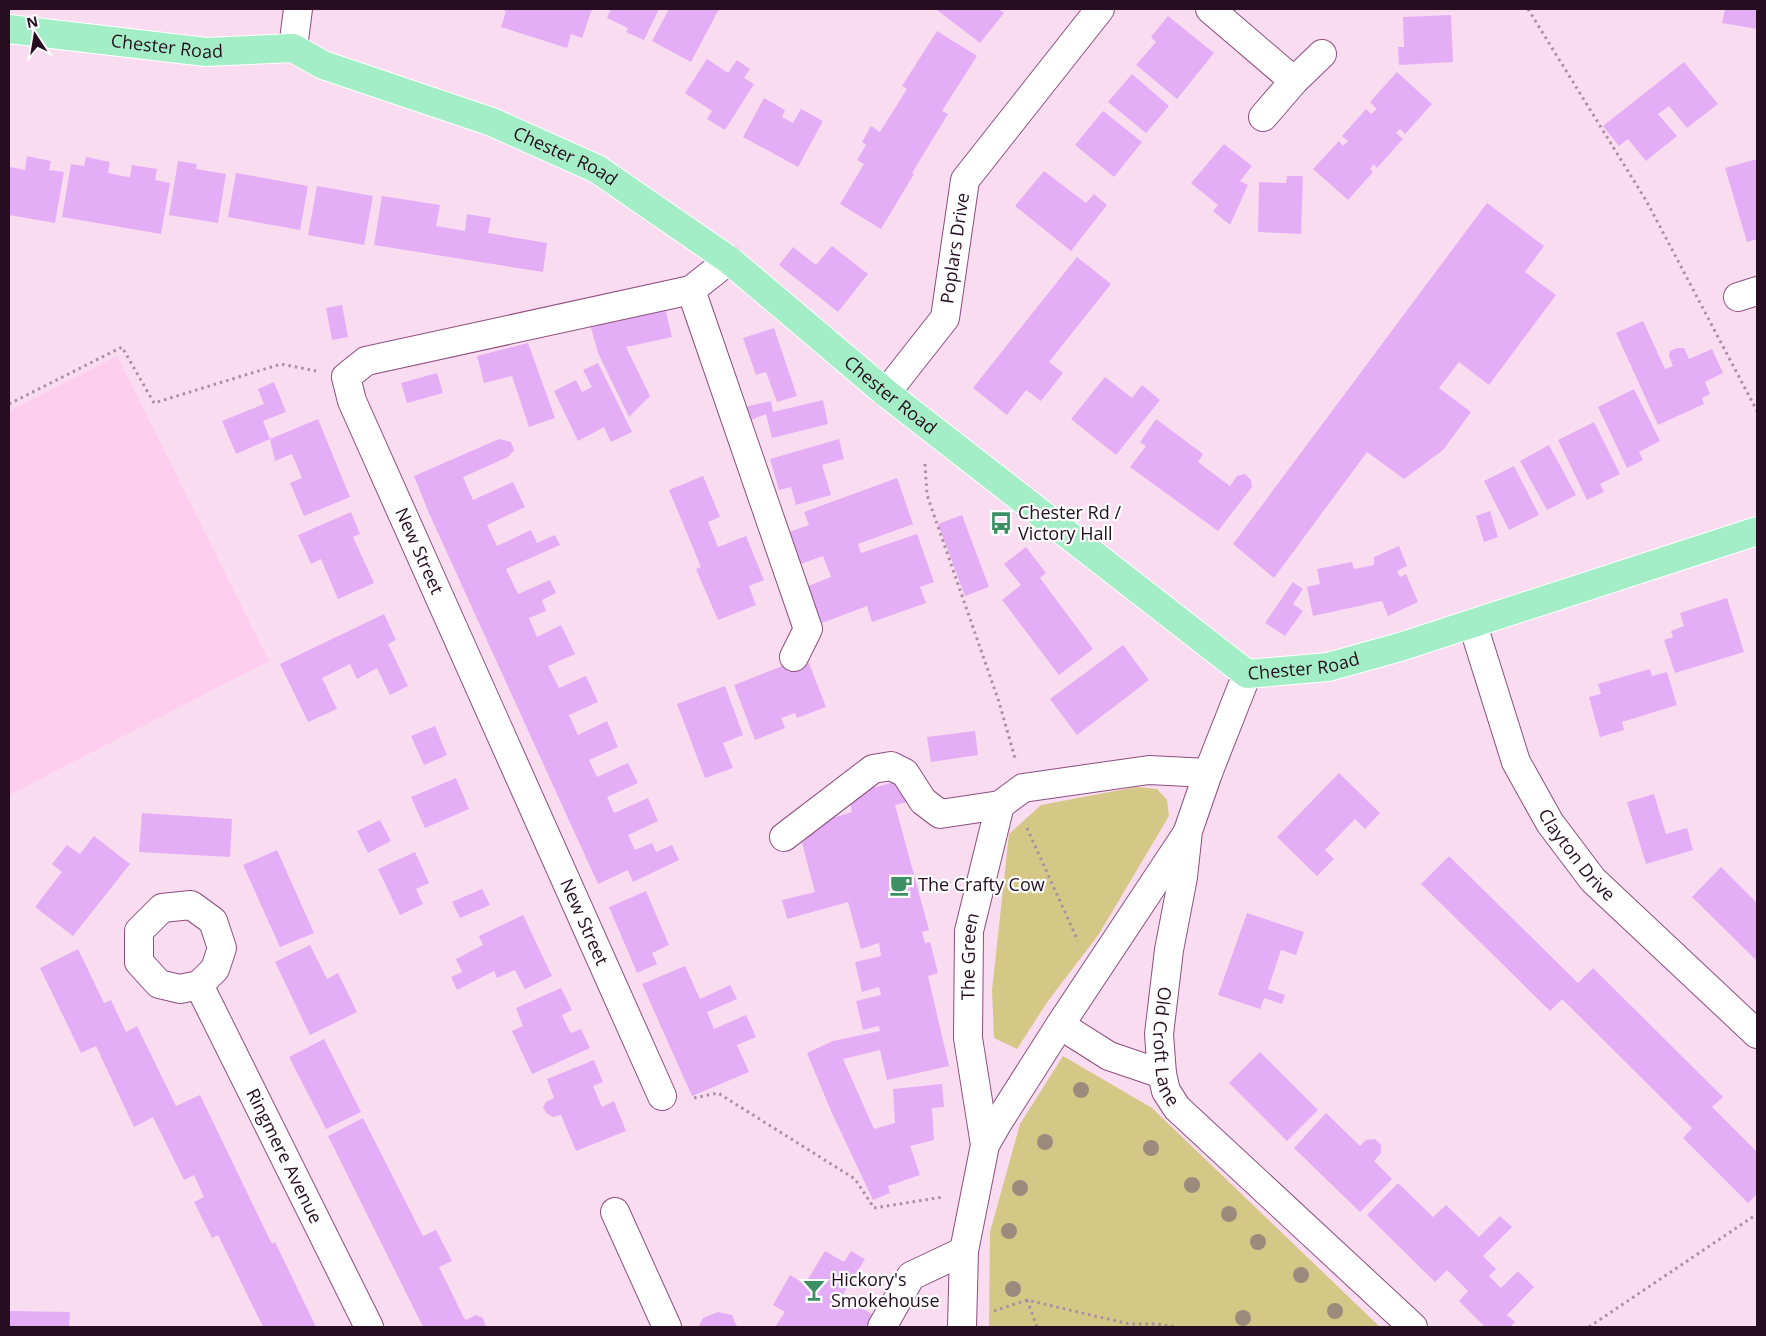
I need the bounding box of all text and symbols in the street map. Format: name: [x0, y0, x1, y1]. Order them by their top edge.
north arrow: [10, 10, 60, 60]
text: N: [25, 11, 40, 32]
street label: Chester Road: [110, 28, 223, 63]
street label: Chester Road: [510, 120, 622, 191]
street label: Poplars Drive: [934, 191, 974, 305]
street label: Chester Road: [839, 350, 942, 439]
place label: Chester Rd / Victory Hall: [1018, 500, 1121, 545]
street label: New Street: [390, 503, 450, 598]
bus stop icon: Chester Rd / Victory Hall: [988, 510, 1014, 536]
street label: Chester Road: [1247, 646, 1362, 685]
street label: Clayton Drive: [1533, 804, 1621, 906]
cafe icon: The Crafty Cow: [888, 872, 914, 898]
place label: The Crafty Cow: [918, 872, 1045, 896]
street label: New Street: [555, 874, 615, 969]
street label: The Green: [955, 910, 984, 1000]
street label: Old Croft Lane: [1148, 985, 1186, 1111]
street label: Ringmere Avenue: [241, 1084, 329, 1227]
place label: Hickory's Smokehouse: [831, 1267, 940, 1312]
bar icon: Hickory's Smokehouse: [801, 1277, 827, 1303]

